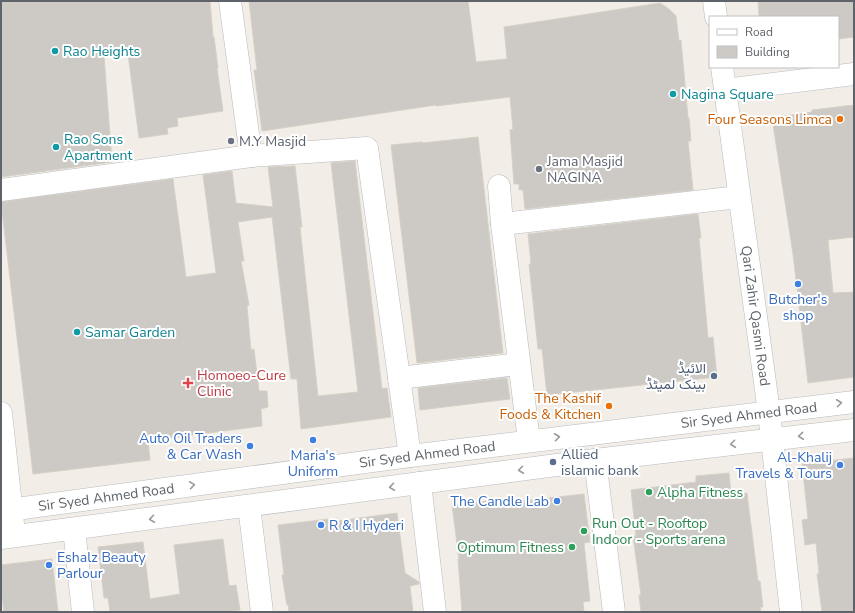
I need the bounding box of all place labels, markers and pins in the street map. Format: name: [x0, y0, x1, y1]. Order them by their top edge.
place label: Rao Heights: [63, 42, 141, 61]
marker: Rao Heights: [50, 46, 60, 56]
place label: Nagina Square: [681, 85, 774, 104]
marker: Nagina Square: [668, 89, 678, 99]
place label: Four Seasons Limca: [707, 110, 832, 129]
marker: Four Seasons Limca: [835, 114, 845, 124]
place label: Rao Sons Apartment: [64, 130, 132, 165]
place label: M.Y Masjid: [239, 132, 306, 151]
marker: M.Y Masjid: [226, 136, 236, 146]
marker: Rao Sons Apartment: [51, 142, 61, 152]
place label: Jama Masjid NAGINA: [546, 152, 623, 187]
marker: Jama Masjid NAGINA: [534, 164, 544, 174]
marker: Butcher's shop: [793, 279, 803, 289]
place label: Butcher's shop: [769, 290, 828, 325]
place label: Samar Garden: [85, 323, 175, 342]
marker: Samar Garden: [72, 327, 82, 337]
place label: الائیڈ بینک لمیٹڈ: [646, 359, 706, 394]
place label: Homoeo-Cure Clinic: [197, 366, 286, 401]
marker: الائیڈ بینک لمیٹڈ: [709, 371, 719, 381]
marker: Homoeo-Cure Clinic: [182, 377, 194, 389]
place label: The Kashif Foods & Kitchen: [500, 389, 601, 424]
marker: The Kashif Foods & Kitchen: [604, 401, 614, 411]
place label: Auto Oil Traders & Car Wash: [139, 429, 242, 464]
marker: Maria's Uniform: [308, 435, 318, 445]
marker: Auto Oil Traders & Car Wash: [245, 441, 255, 451]
place label: Allied islamic bank: [561, 445, 639, 480]
place label: Maria's Uniform: [288, 446, 338, 481]
place label: Al-Khalij Travels & Tours: [735, 448, 832, 483]
marker: Allied islamic bank: [548, 457, 558, 467]
marker: Al-Khalij Travels & Tours: [835, 460, 845, 470]
place label: Alpha Fitness: [657, 483, 743, 502]
marker: Alpha Fitness: [644, 487, 654, 497]
place label: The Candle Lab: [451, 492, 549, 511]
marker: The Candle Lab: [552, 496, 562, 506]
place label: Run Out - Rooftop Indoor - Sports arena: [592, 514, 726, 549]
place label: R & I Hyderi: [329, 516, 404, 535]
marker: R & I Hyderi: [316, 520, 326, 530]
marker: Run Out - Rooftop Indoor - Sports arena: [579, 526, 589, 536]
place label: Optimum Fitness: [457, 538, 564, 557]
marker: Optimum Fitness: [567, 542, 577, 552]
place label: Eshalz Beauty Parlour: [57, 548, 147, 583]
marker: Eshalz Beauty Parlour: [44, 560, 54, 570]

